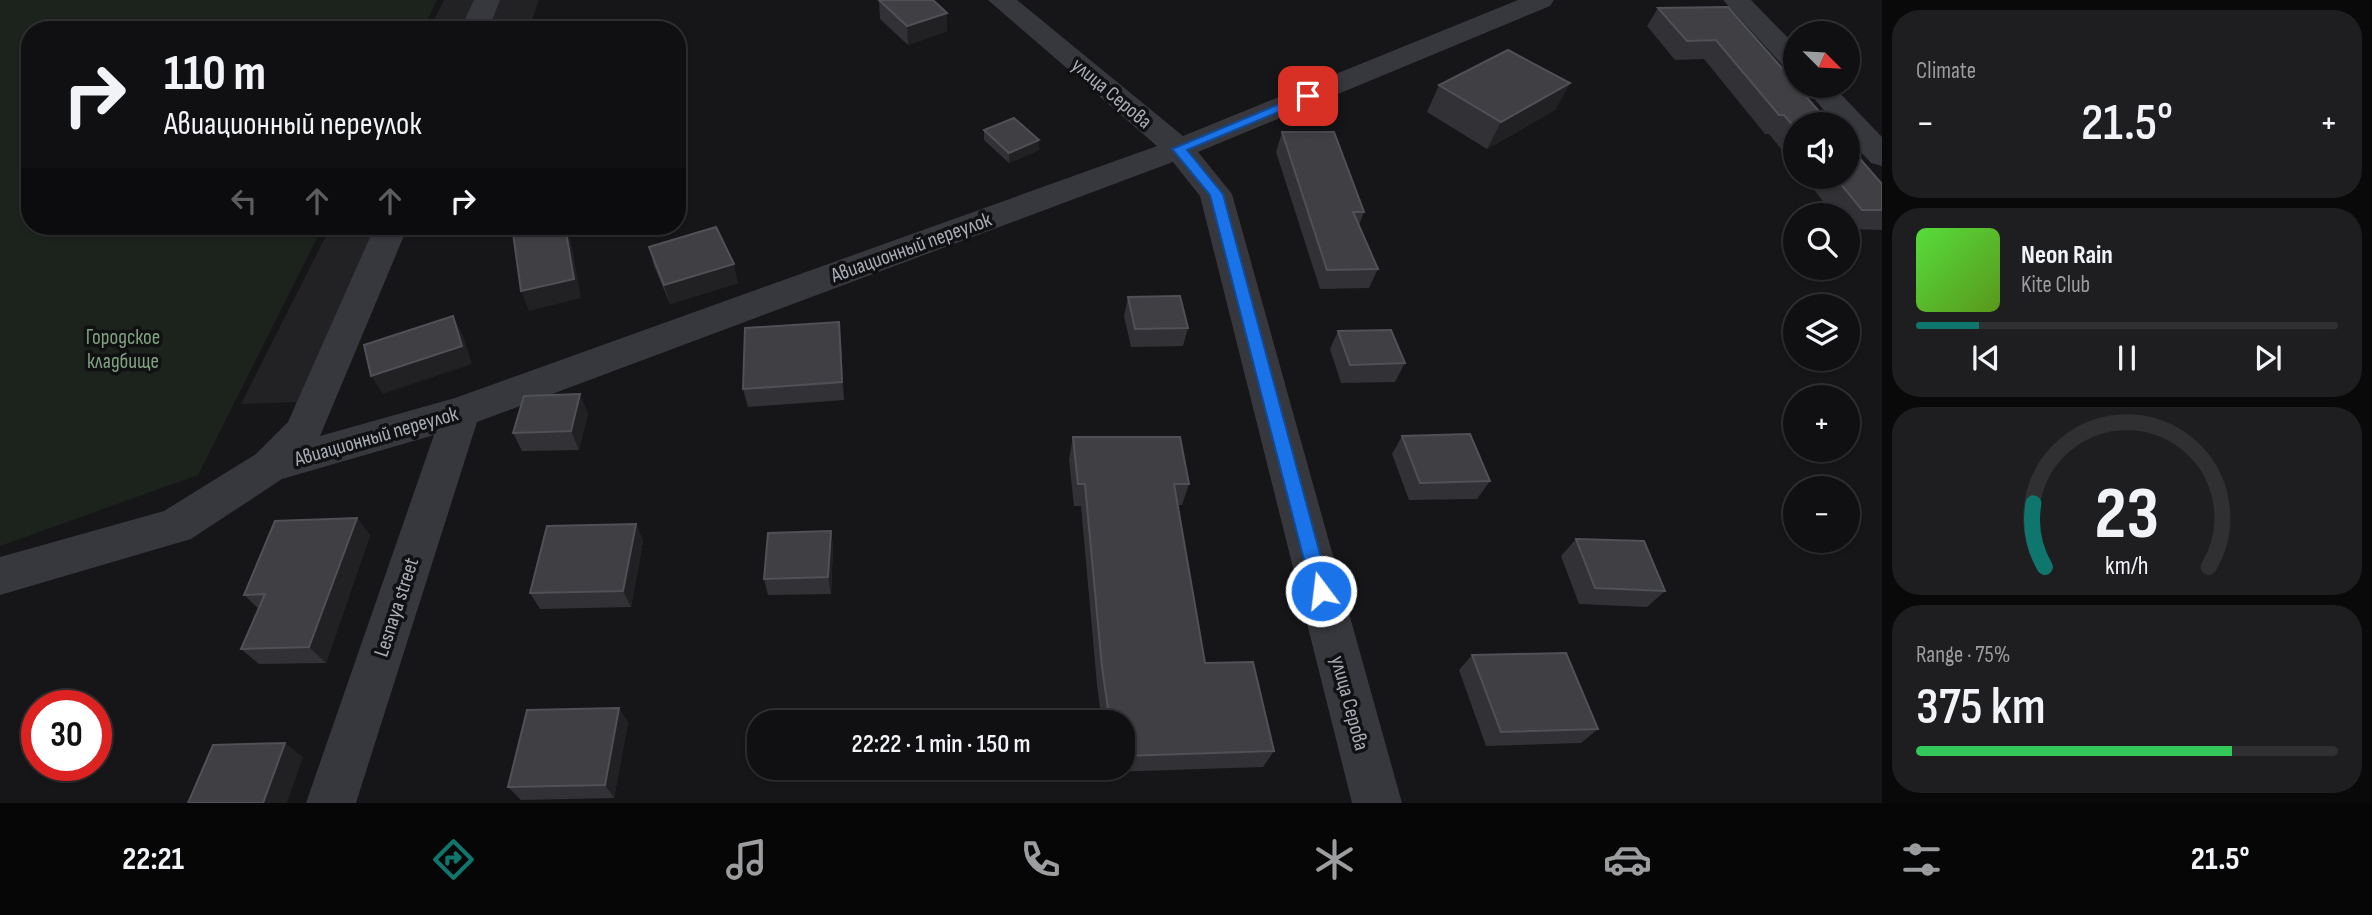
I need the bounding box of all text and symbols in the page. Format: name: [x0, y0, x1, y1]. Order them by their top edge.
north arrow: [1783, 21, 1860, 98]
map controls: [1783, 21, 1860, 553]
text: 110 m: [164, 45, 266, 104]
icon: right: [49, 49, 140, 140]
street label: улица Серова: [1066, 53, 1157, 134]
text: Climate: [1916, 57, 1976, 85]
pin: [1278, 66, 1338, 126]
icon: arrive: [1289, 77, 1327, 115]
text: 21.5°: [2081, 92, 2173, 155]
text: −: [1916, 101, 1935, 146]
text: +: [2319, 101, 2338, 146]
text: Авиационный переулок: [164, 105, 421, 144]
button: sound: [1783, 112, 1860, 189]
icon: left: [225, 182, 263, 220]
icon: ahead: [298, 182, 336, 220]
icon: ahead: [371, 182, 409, 220]
icon: right: [444, 182, 482, 220]
button: search: [1783, 203, 1860, 280]
street label: Авиационный переулок: [827, 207, 995, 288]
text: Neon Rain: [2021, 240, 2113, 271]
text: Kite Club: [2021, 271, 2090, 299]
button: layers: [1783, 294, 1860, 371]
park label: Городское кладбище: [86, 325, 160, 374]
icon: previous: [1967, 339, 2005, 377]
icon: pause: [2108, 339, 2146, 377]
icon: next: [2249, 339, 2287, 377]
button: +: [1783, 385, 1860, 462]
street label: Авиационный переулок: [291, 401, 461, 472]
text: 23: [2095, 471, 2159, 559]
button: −: [1783, 476, 1860, 553]
text: km/h: [2105, 550, 2149, 581]
position arrow: [1284, 554, 1358, 628]
street label: Lesnaya street: [369, 555, 424, 660]
text: Range · 75%: [1916, 641, 2010, 669]
street label: улица Серова: [1325, 653, 1374, 753]
text: 375 km: [1916, 676, 2046, 739]
speed limit sign: 30: [21, 690, 112, 781]
text: 22:22 · 1 min · 150 m: [852, 729, 1030, 760]
icon: directions: [429, 835, 478, 884]
icon: music: [722, 835, 771, 884]
icon: phone: [1016, 835, 1065, 884]
icon: climate: [1310, 835, 1359, 884]
icon: car: [1603, 835, 1652, 884]
icon: filters: [1897, 835, 1946, 884]
text: 22:21: [122, 840, 184, 879]
text: 21.5°: [2191, 840, 2250, 879]

